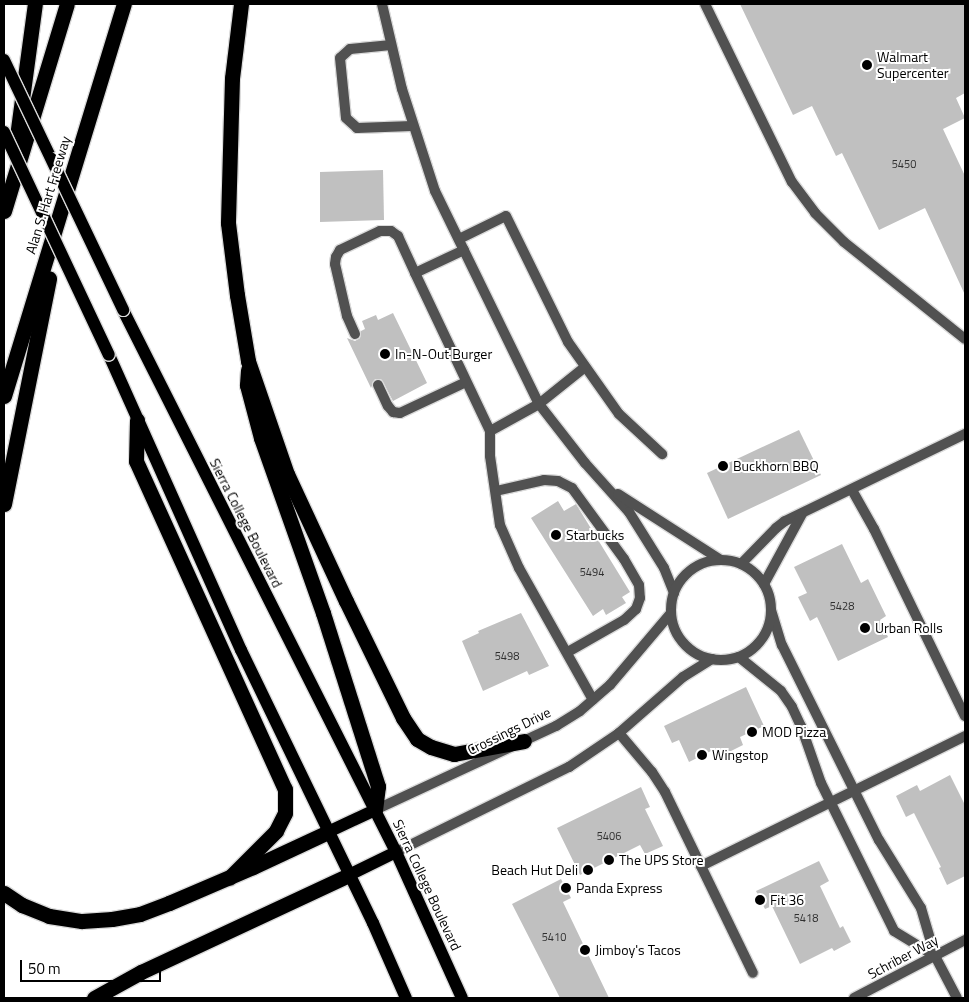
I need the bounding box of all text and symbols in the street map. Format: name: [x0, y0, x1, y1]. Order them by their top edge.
place label: Walmart Supercenter: [877, 49, 949, 82]
marker: Walmart Supercenter: [861, 59, 873, 71]
street label: Alan S. Hart Freeway: [22, 134, 74, 256]
house number: 5450: [892, 157, 916, 171]
place label: In-N-Out Burger: [395, 346, 492, 362]
marker: In-N-Out Burger: [379, 348, 391, 360]
street label: Sierra College Boulevard: [206, 456, 286, 590]
place label: Buckhorn BBQ: [733, 458, 819, 474]
marker: Buckhorn BBQ: [717, 460, 729, 472]
place label: Starbucks: [566, 527, 624, 543]
marker: Starbucks: [550, 529, 562, 541]
house number: 5494: [580, 565, 604, 579]
house number: 5428: [830, 599, 854, 613]
place label: Urban Rolls: [875, 620, 943, 636]
marker: Urban Rolls: [859, 622, 871, 634]
house number: 5498: [495, 649, 519, 663]
street label: Crossings Drive: [465, 704, 553, 758]
place label: MOD Pizza: [762, 724, 826, 740]
marker: MOD Pizza: [746, 726, 758, 738]
place label: Wingstop: [712, 747, 768, 763]
marker: Wingstop: [696, 749, 708, 761]
street label: Sierra College Boulevard: [389, 817, 465, 953]
house number: 5406: [597, 829, 621, 843]
place label: The UPS Store: [619, 852, 704, 868]
marker: The UPS Store: [603, 854, 615, 866]
place label: Beach Hut Deli: [491, 862, 578, 878]
marker: Beach Hut Deli: [582, 864, 594, 876]
place label: Panda Express: [576, 880, 663, 896]
marker: Panda Express: [560, 882, 572, 894]
place label: Fit 36: [770, 892, 804, 908]
marker: Fit 36: [754, 894, 766, 906]
house number: 5418: [794, 911, 818, 925]
house number: 5410: [542, 930, 566, 944]
street label: Schriber Way: [865, 931, 941, 983]
place label: Jimboy's Tacos: [595, 942, 681, 958]
marker: Jimboy's Tacos: [579, 944, 591, 956]
scale bar: [22, 950, 164, 982]
text: 50 m: [28, 957, 61, 980]

